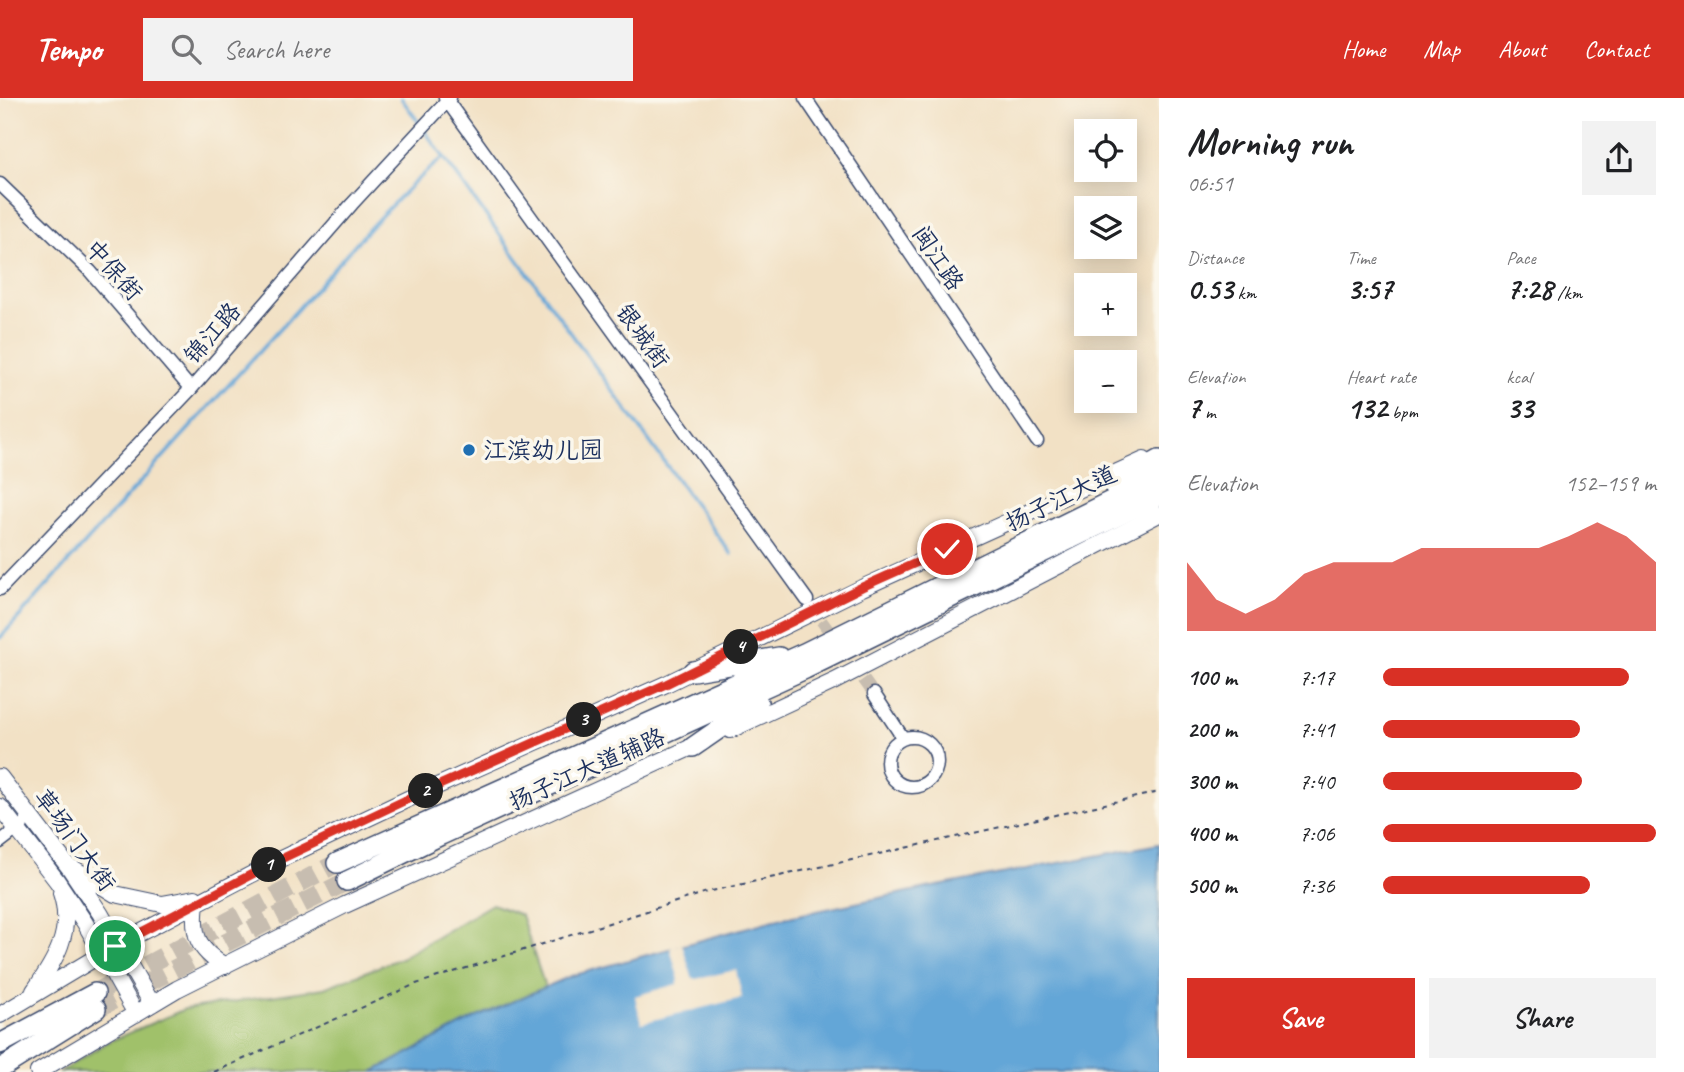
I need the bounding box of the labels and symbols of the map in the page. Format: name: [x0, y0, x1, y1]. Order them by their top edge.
street label: 闽江路: [905, 220, 971, 296]
street label: 中保街: [79, 233, 149, 307]
street label: 锦江路: [177, 296, 247, 370]
street label: 银城街: [610, 298, 676, 374]
place label: 江滨幼儿园: [483, 435, 603, 465]
marker: 江滨幼儿园: [461, 442, 477, 458]
street label: 扬子江大道: [1000, 458, 1122, 538]
pin: [917, 519, 977, 579]
pin: 4: [724, 630, 758, 664]
pin: 3: [566, 702, 602, 738]
street label: 扬子江大道辅路: [504, 721, 670, 817]
pin: 2: [408, 774, 444, 808]
street label: 草场门大街: [28, 783, 122, 897]
pin: 1: [252, 848, 286, 882]
pin: [85, 916, 145, 976]

